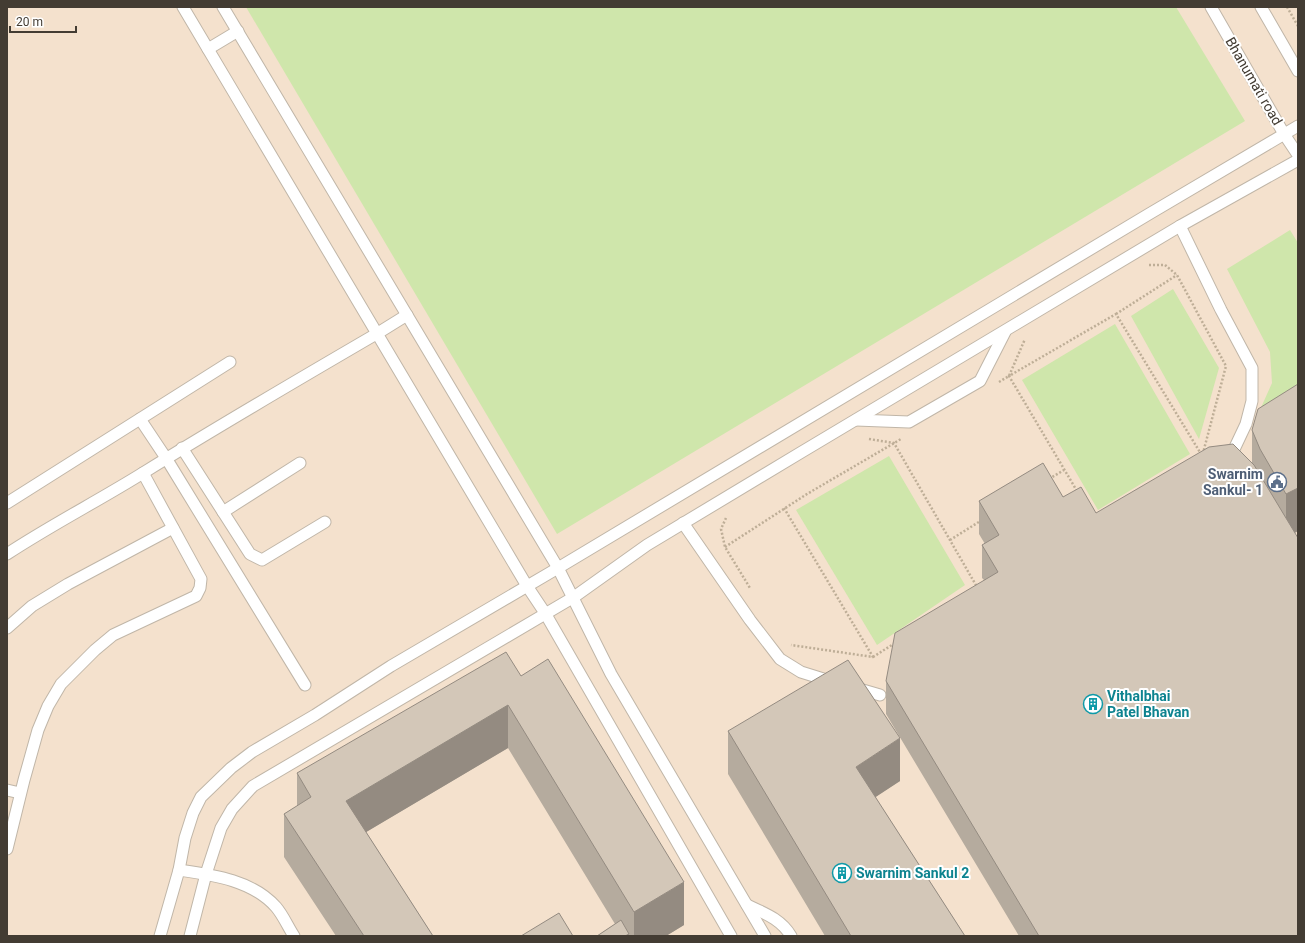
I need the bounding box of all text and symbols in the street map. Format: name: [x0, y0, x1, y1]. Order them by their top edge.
scale bar: [10, 8, 76, 34]
text: 20 m: [16, 15, 43, 29]
street label: Bhanumati road: [1222, 34, 1286, 128]
place label: Swarnim Sankul- 1: [1203, 466, 1263, 498]
public building icon: Swarnim Sankul- 1: [1266, 471, 1288, 493]
place label: Vithalbhai Patel Bhavan: [1107, 688, 1190, 720]
building icon: Vithalbhai Patel Bhavan: [1082, 693, 1104, 715]
building icon: Swarnim Sankul 2: [831, 862, 853, 884]
place label: Swarnim Sankul 2: [856, 865, 969, 881]

